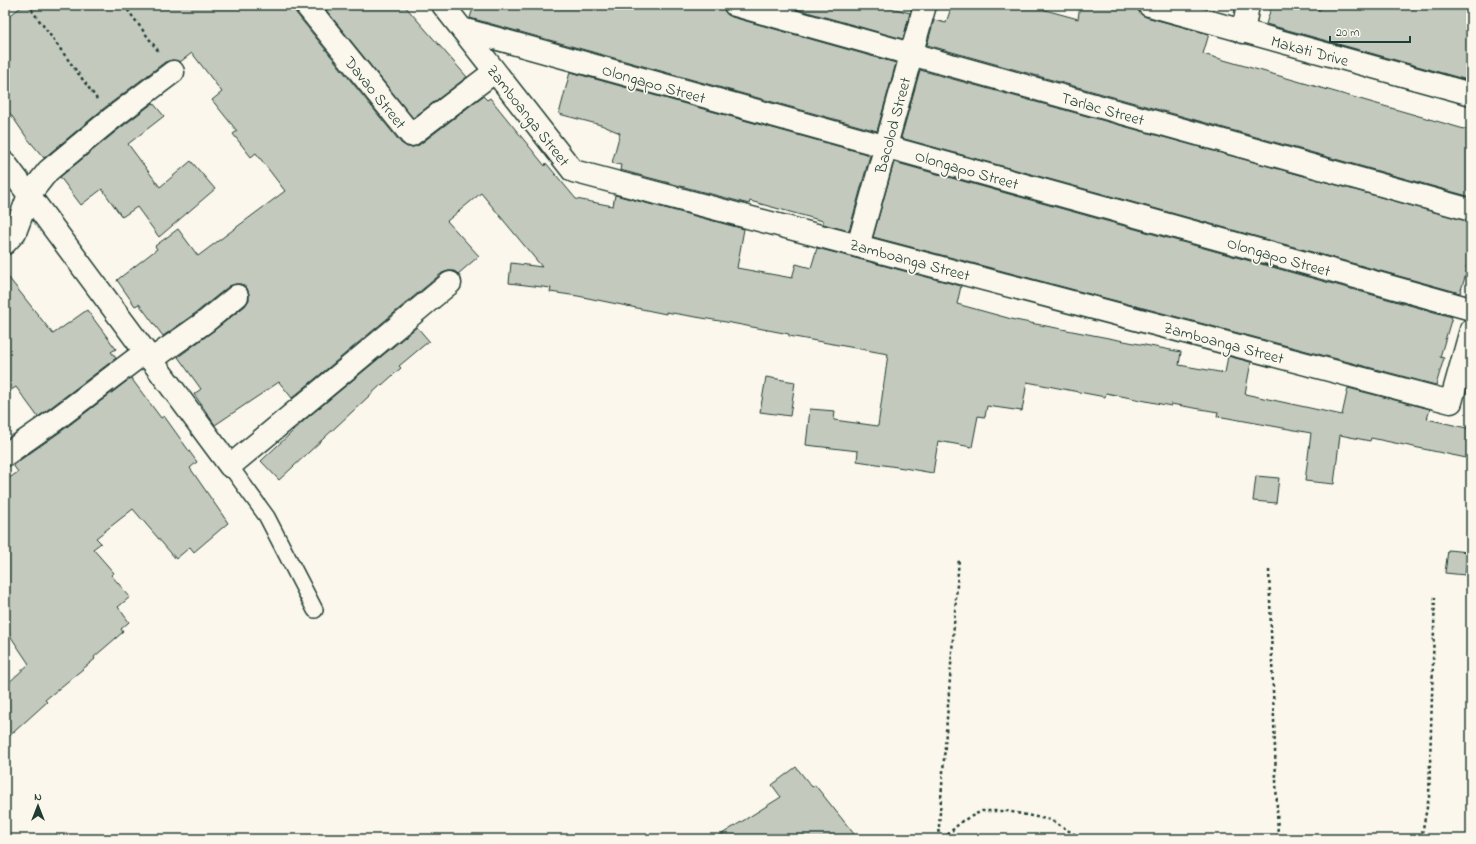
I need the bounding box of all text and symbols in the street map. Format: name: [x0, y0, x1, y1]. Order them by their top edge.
scale bar: [1330, 18, 1410, 44]
text: 20 m: [1336, 24, 1359, 42]
street label: Makati Drive: [1268, 30, 1352, 74]
street label: Davao Street: [337, 51, 412, 135]
street label: Olongapo Street: [599, 59, 709, 111]
street label: Zamboanga Street: [480, 60, 575, 173]
street label: Bacolod Street: [869, 74, 918, 177]
street label: Tarlac Street: [1058, 87, 1147, 133]
street label: Olongapo Street: [912, 145, 1022, 197]
street label: Olongapo Street: [1224, 232, 1334, 284]
street label: Zamboanga Street: [847, 233, 973, 289]
street label: Zamboanga Street: [1161, 316, 1287, 372]
north arrow: [18, 786, 58, 826]
text: N: [34, 789, 42, 805]

